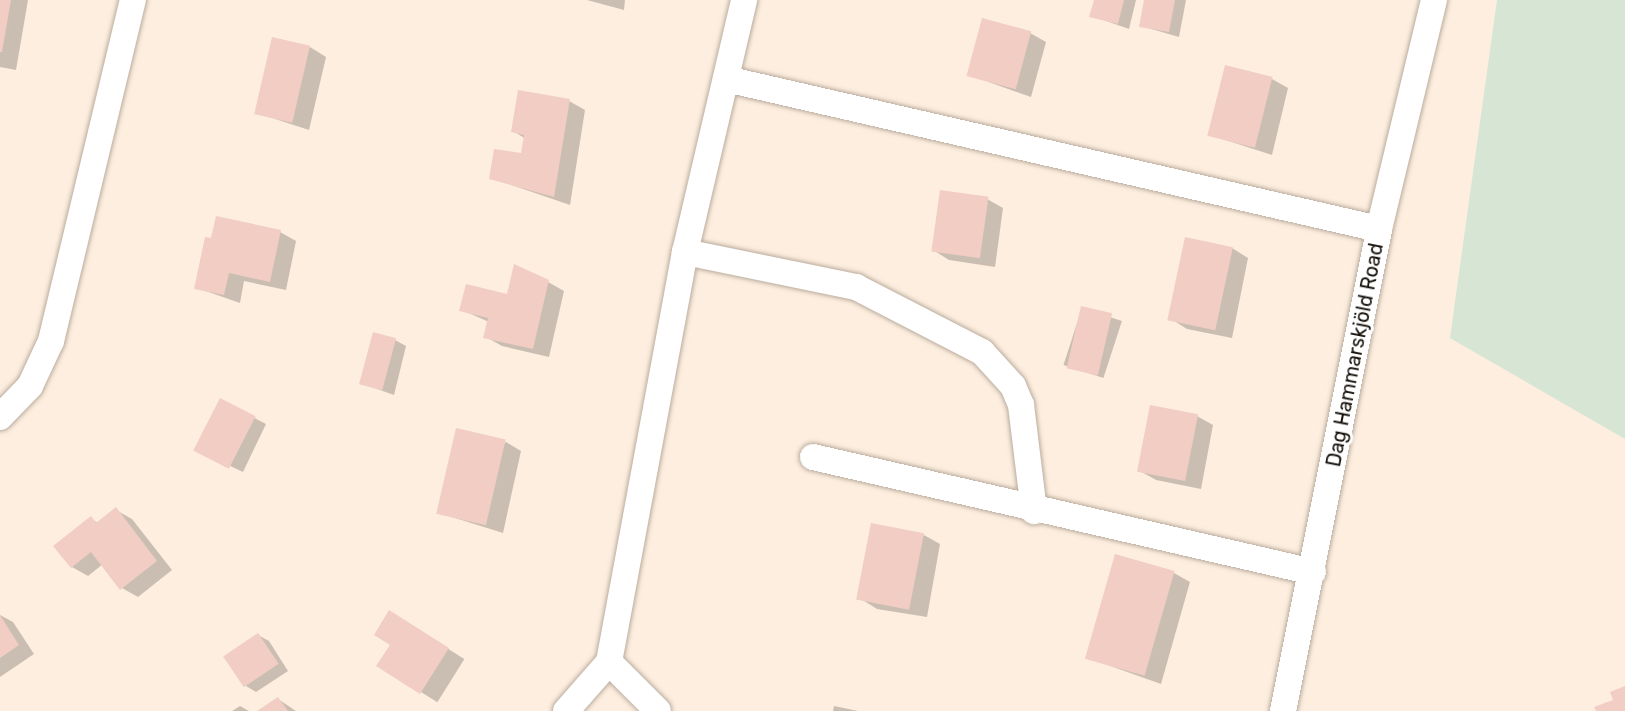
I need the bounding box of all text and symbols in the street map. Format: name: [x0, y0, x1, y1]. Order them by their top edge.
street label: Dag Hammarskjöld Road: [1322, 241, 1388, 469]

